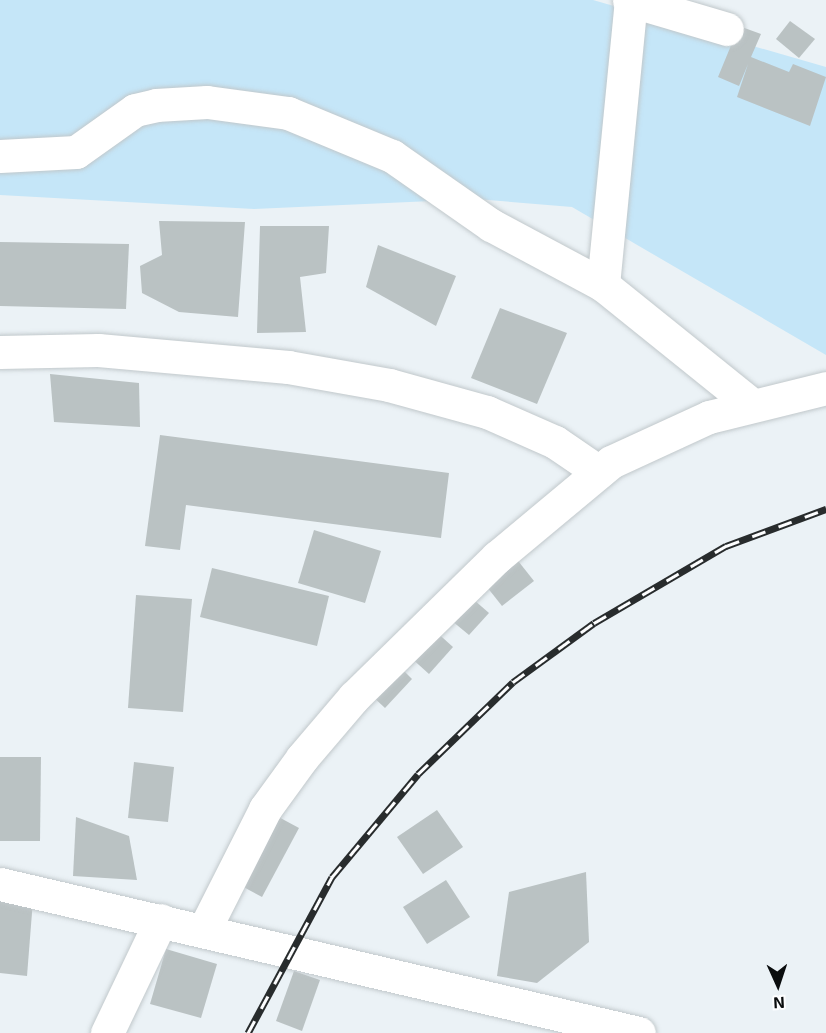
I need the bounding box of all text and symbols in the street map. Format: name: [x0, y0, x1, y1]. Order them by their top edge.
north arrow: [748, 955, 808, 1015]
text: N: [773, 994, 785, 1013]

